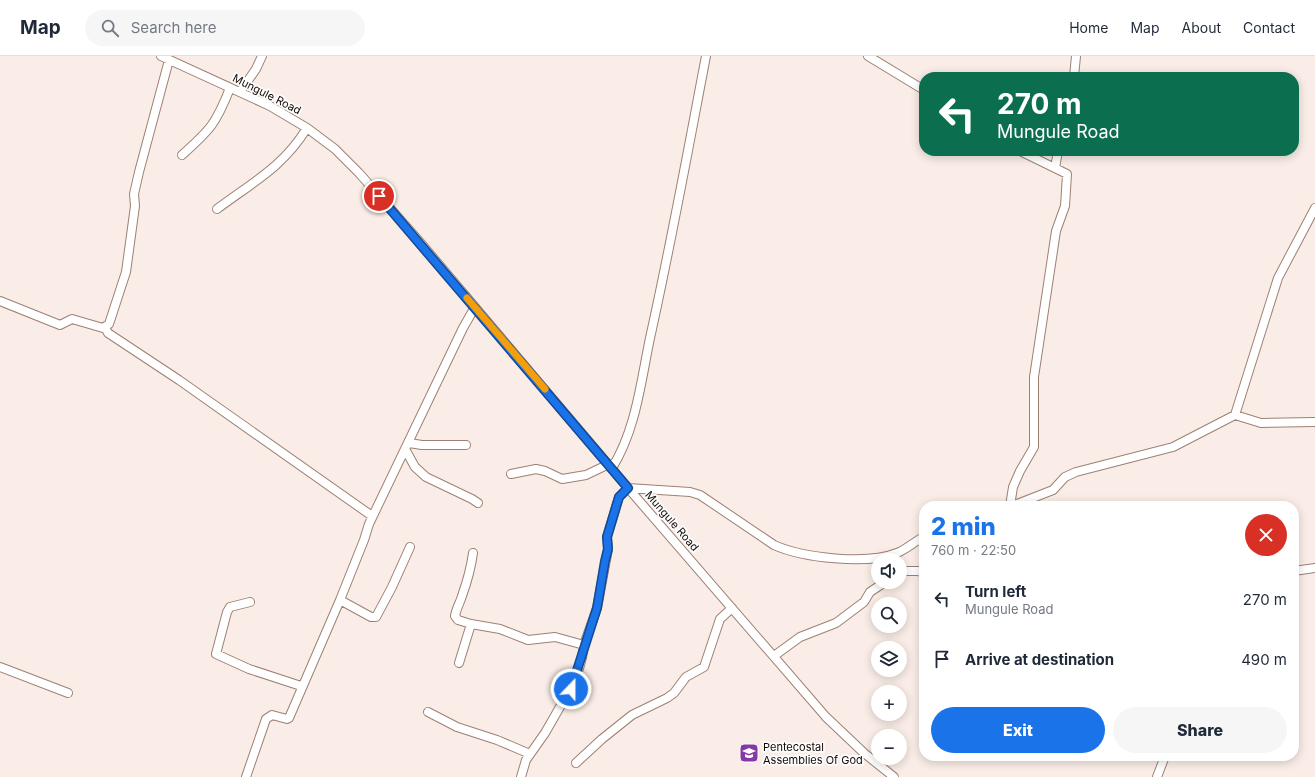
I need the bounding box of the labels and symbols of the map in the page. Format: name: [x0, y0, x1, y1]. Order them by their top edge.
street label: Mungule Road: [230, 71, 304, 117]
pin: [362, 179, 396, 213]
street label: Mungule Road: [642, 488, 702, 554]
position arrow: [550, 668, 592, 710]
place label: Pentecostal Assemblies Of God: [763, 740, 863, 767]
school or university icon: Pentecostal Assemblies Of God: [738, 742, 760, 764]

